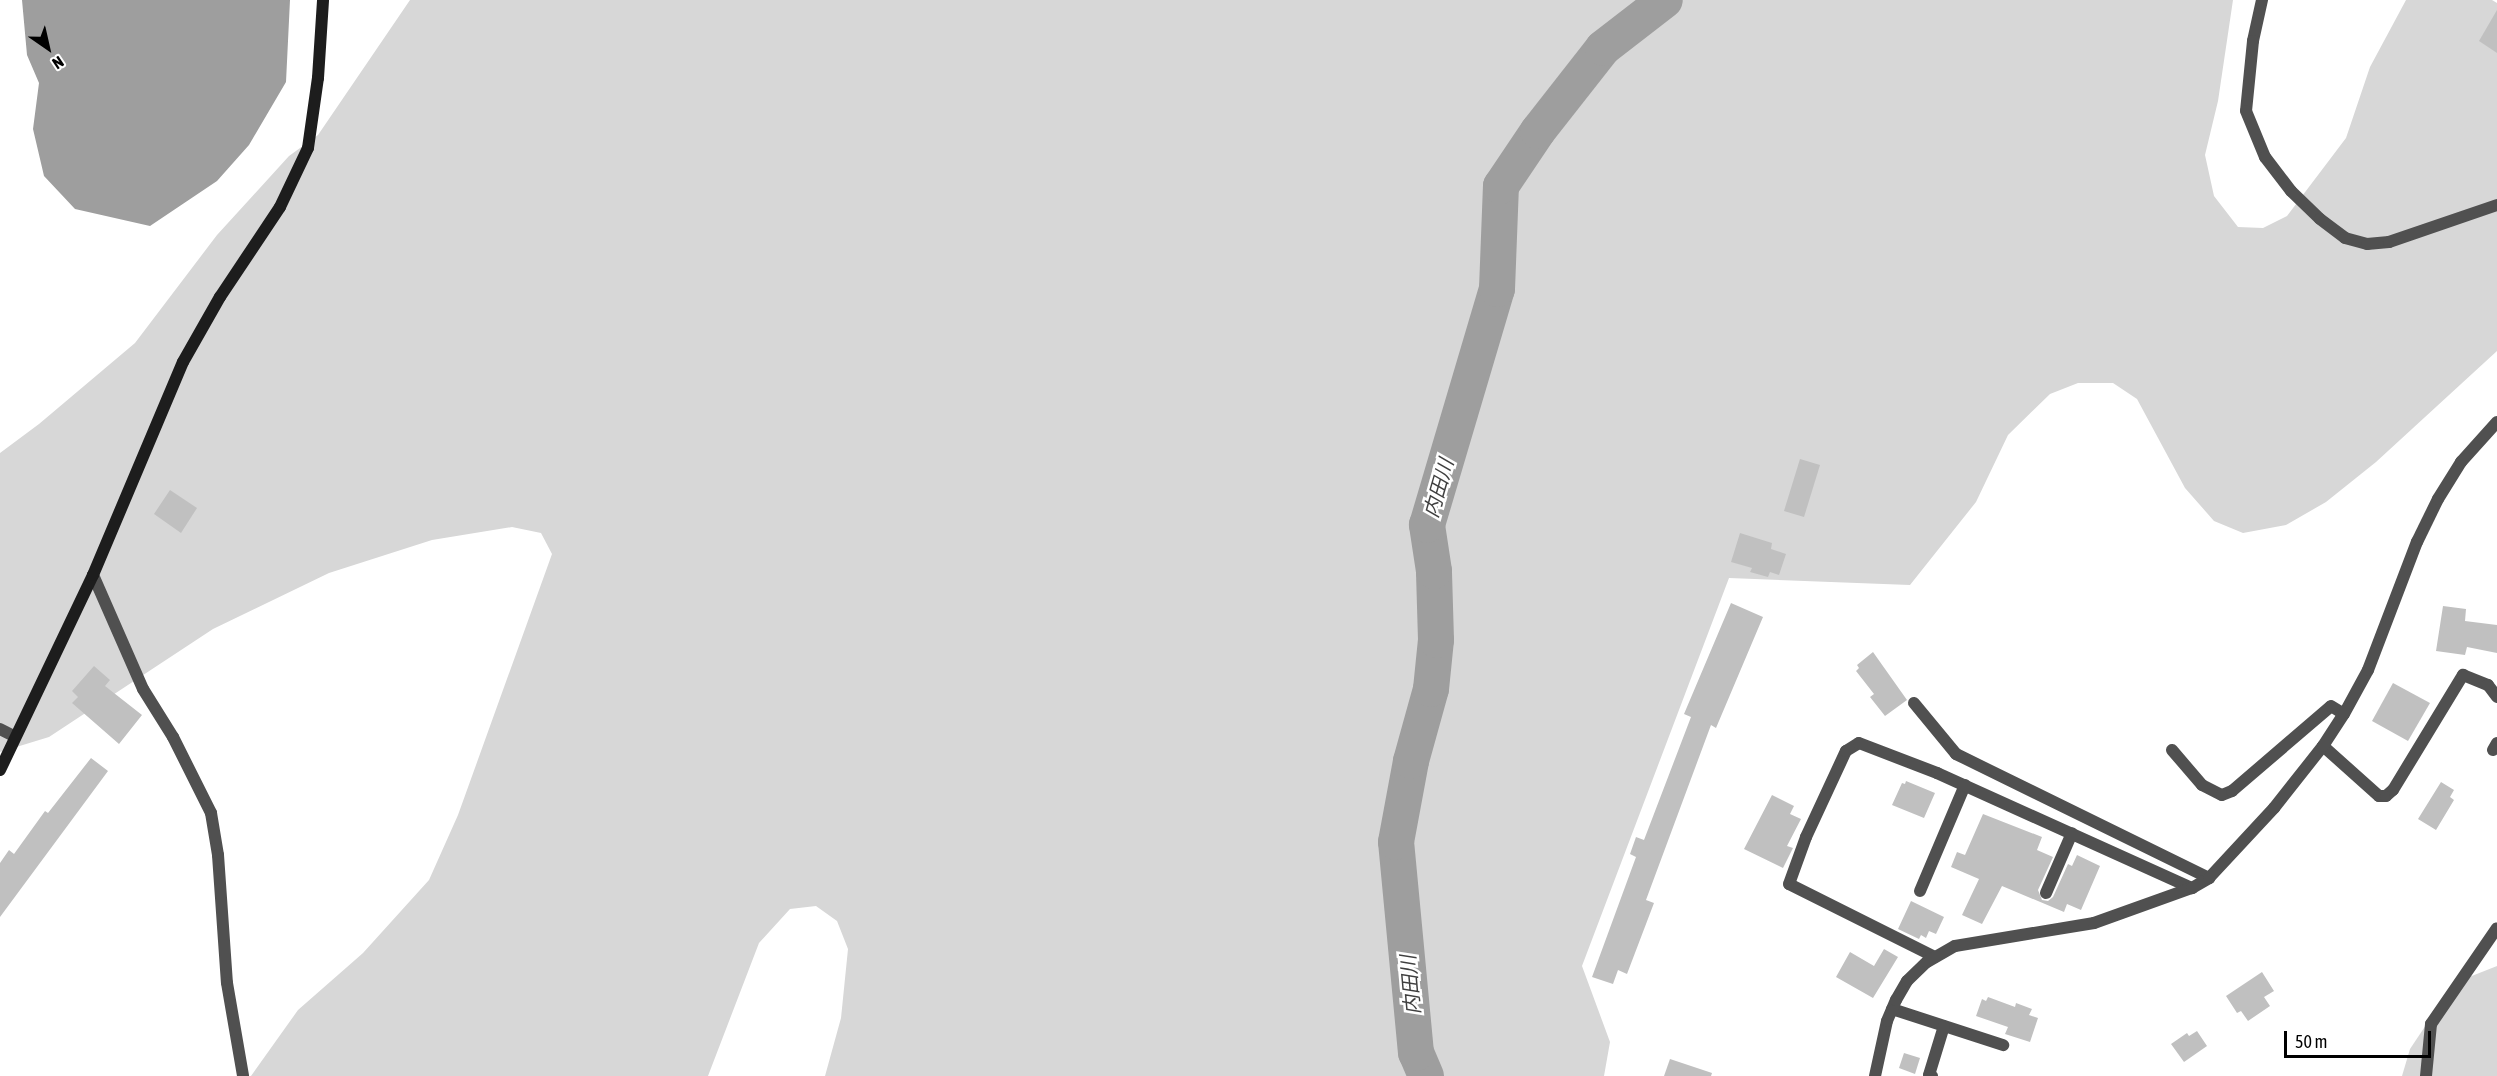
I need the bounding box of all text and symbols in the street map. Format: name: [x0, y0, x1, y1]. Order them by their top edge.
north arrow: [18, 18, 78, 78]
text: N: [49, 53, 67, 73]
water label: 内田川: [1418, 456, 1458, 520]
water label: 内田川: [1395, 954, 1425, 1016]
scale bar: [2287, 1019, 2434, 1057]
text: 50 m: [2295, 1031, 2327, 1052]

